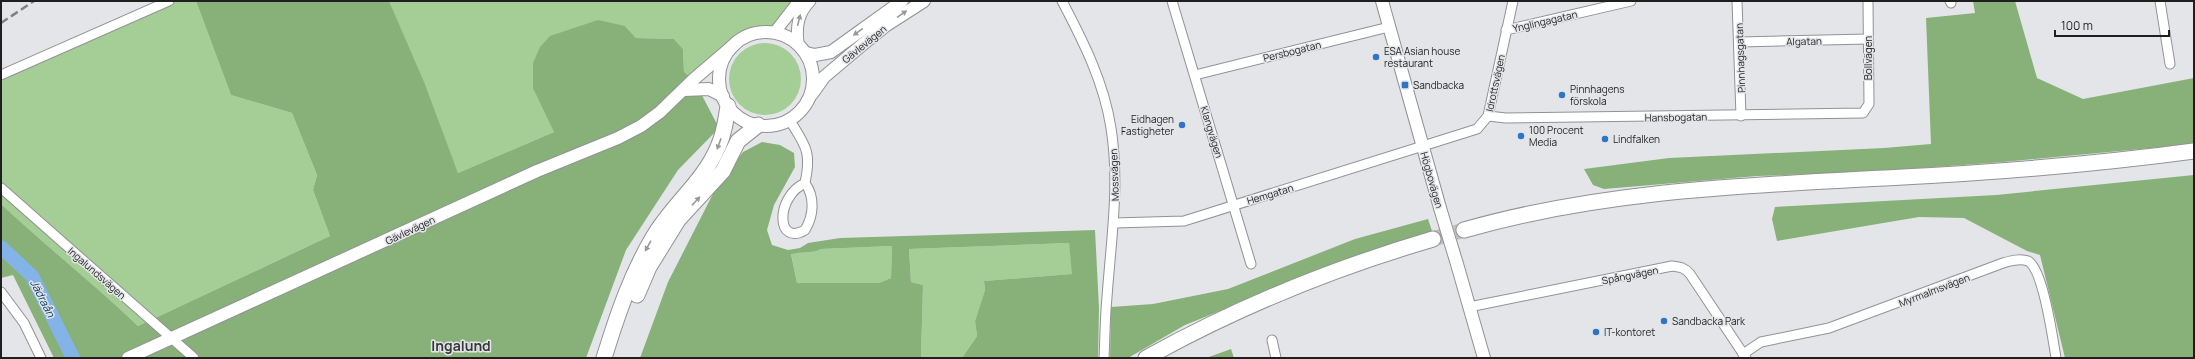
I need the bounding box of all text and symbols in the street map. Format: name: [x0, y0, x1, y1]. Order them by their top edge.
street label: Ynglingagatan: [1511, 7, 1579, 35]
one-way arrow: [897, 10, 908, 18]
scale bar: [2055, 12, 2169, 38]
one-way arrow: [796, 14, 802, 26]
text: 100 m: [2061, 17, 2093, 34]
street label: Gävlevägen: [839, 22, 889, 66]
street label: Pinnhagsgatan: [1732, 23, 1748, 93]
one-way arrow: [853, 28, 864, 36]
street label: Algatan: [1786, 34, 1822, 48]
street label: Bollvägen: [1861, 36, 1875, 80]
street label: Persbogatan: [1262, 37, 1323, 65]
place label: ESA Asian house restaurant: [1384, 44, 1460, 70]
marker: ESA Asian house restaurant: [1371, 52, 1381, 62]
street label: Idrottsvägen: [1482, 53, 1508, 113]
place label: Sandbacka: [1413, 78, 1464, 92]
marker: Sandbacka: [1400, 80, 1410, 90]
place label: Pinnhagens förskola: [1570, 82, 1625, 108]
marker: Pinnhagens förskola: [1557, 90, 1567, 100]
street label: Klangvägen: [1197, 104, 1227, 160]
street label: Hansbogatan: [1645, 109, 1707, 125]
place label: Eidhagen Fastigheter: [1121, 112, 1174, 138]
marker: Eidhagen Fastigheter: [1177, 120, 1187, 130]
place label: 100 Procent Media: [1529, 123, 1584, 149]
marker: 100 Procent Media: [1516, 131, 1526, 141]
place label: Lindfalken: [1613, 132, 1660, 146]
marker: Lindfalken: [1600, 134, 1610, 144]
one-way arrow: [716, 138, 722, 150]
street label: Mossvägen: [1106, 148, 1122, 201]
street label: Högbovägen: [1417, 150, 1447, 210]
street label: Hemgatan: [1245, 180, 1295, 208]
one-way arrow: [691, 196, 700, 206]
street label: Gävlevägen: [383, 212, 437, 248]
one-way arrow: [645, 240, 652, 252]
street label: Ingalundsvägen: [65, 244, 129, 302]
street label: Spångvägen: [1600, 263, 1660, 287]
street label: Myrmalmsvägen: [1896, 270, 1972, 310]
water label: Jädraån: [27, 277, 59, 320]
place label: Sandbacka Park: [1672, 314, 1746, 328]
marker: Sandbacka Park: [1659, 316, 1669, 326]
place label: IT-kontoret: [1604, 325, 1655, 339]
marker: IT-kontoret: [1591, 327, 1601, 337]
district label: Ingalund: [431, 336, 491, 355]

